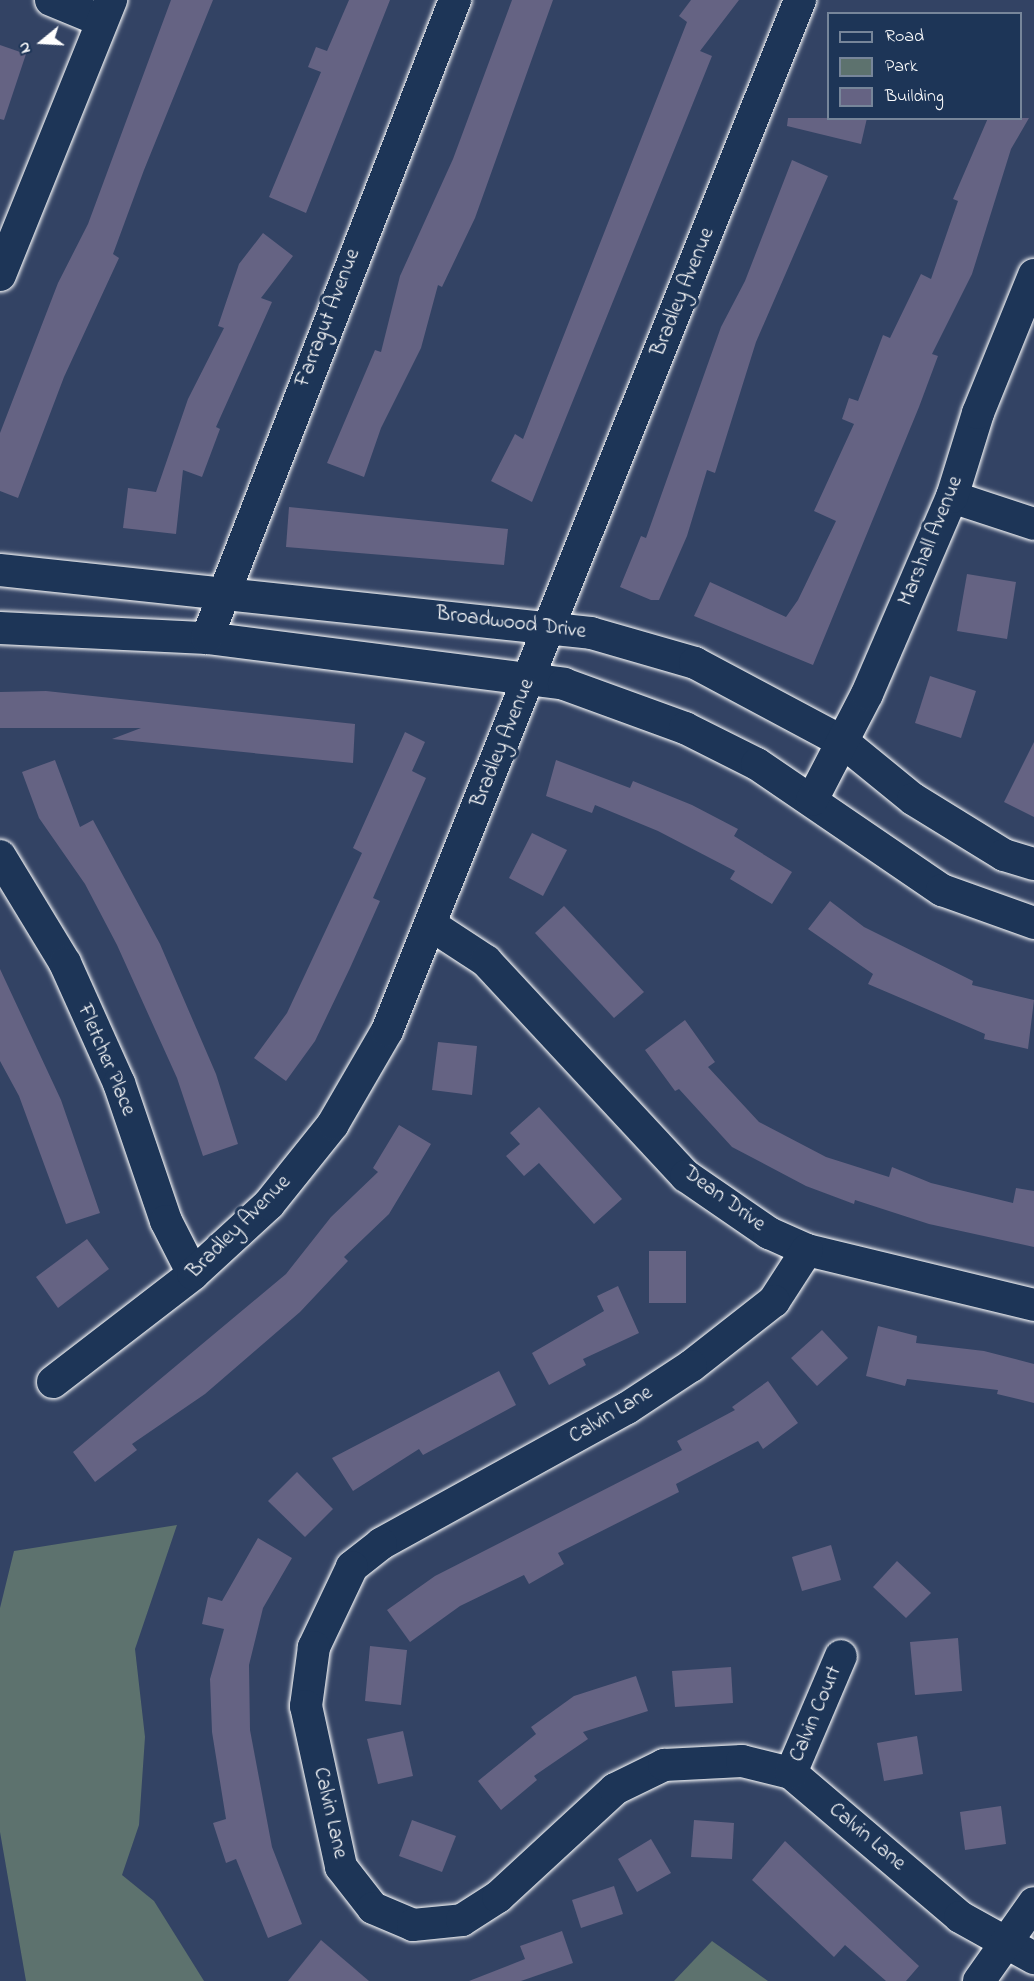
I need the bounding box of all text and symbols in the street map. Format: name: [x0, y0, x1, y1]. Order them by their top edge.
north arrow: [12, 12, 72, 72]
legend: [827, 12, 1022, 120]
text: Road: [885, 24, 924, 50]
text: N: [12, 39, 38, 56]
text: Park: [885, 54, 918, 80]
text: Building: [885, 84, 944, 110]
street label: Bradley Avenue: [646, 224, 720, 360]
street label: Farragut Avenue: [290, 245, 366, 391]
street label: Marshall Avenue: [894, 472, 968, 610]
street label: Broadwood Drive: [435, 601, 587, 645]
street label: Bradley Avenue: [466, 675, 540, 811]
street label: Fletcher Place: [71, 1001, 141, 1119]
street label: Dean Drive: [678, 1161, 770, 1237]
street label: Bradley Avenue: [182, 1170, 296, 1284]
street label: Calvin Lane: [565, 1380, 657, 1450]
street label: Calvin Court: [785, 1662, 847, 1766]
street label: Calvin Lane: [307, 1765, 353, 1861]
street label: Calvin Lane: [823, 1798, 911, 1876]

